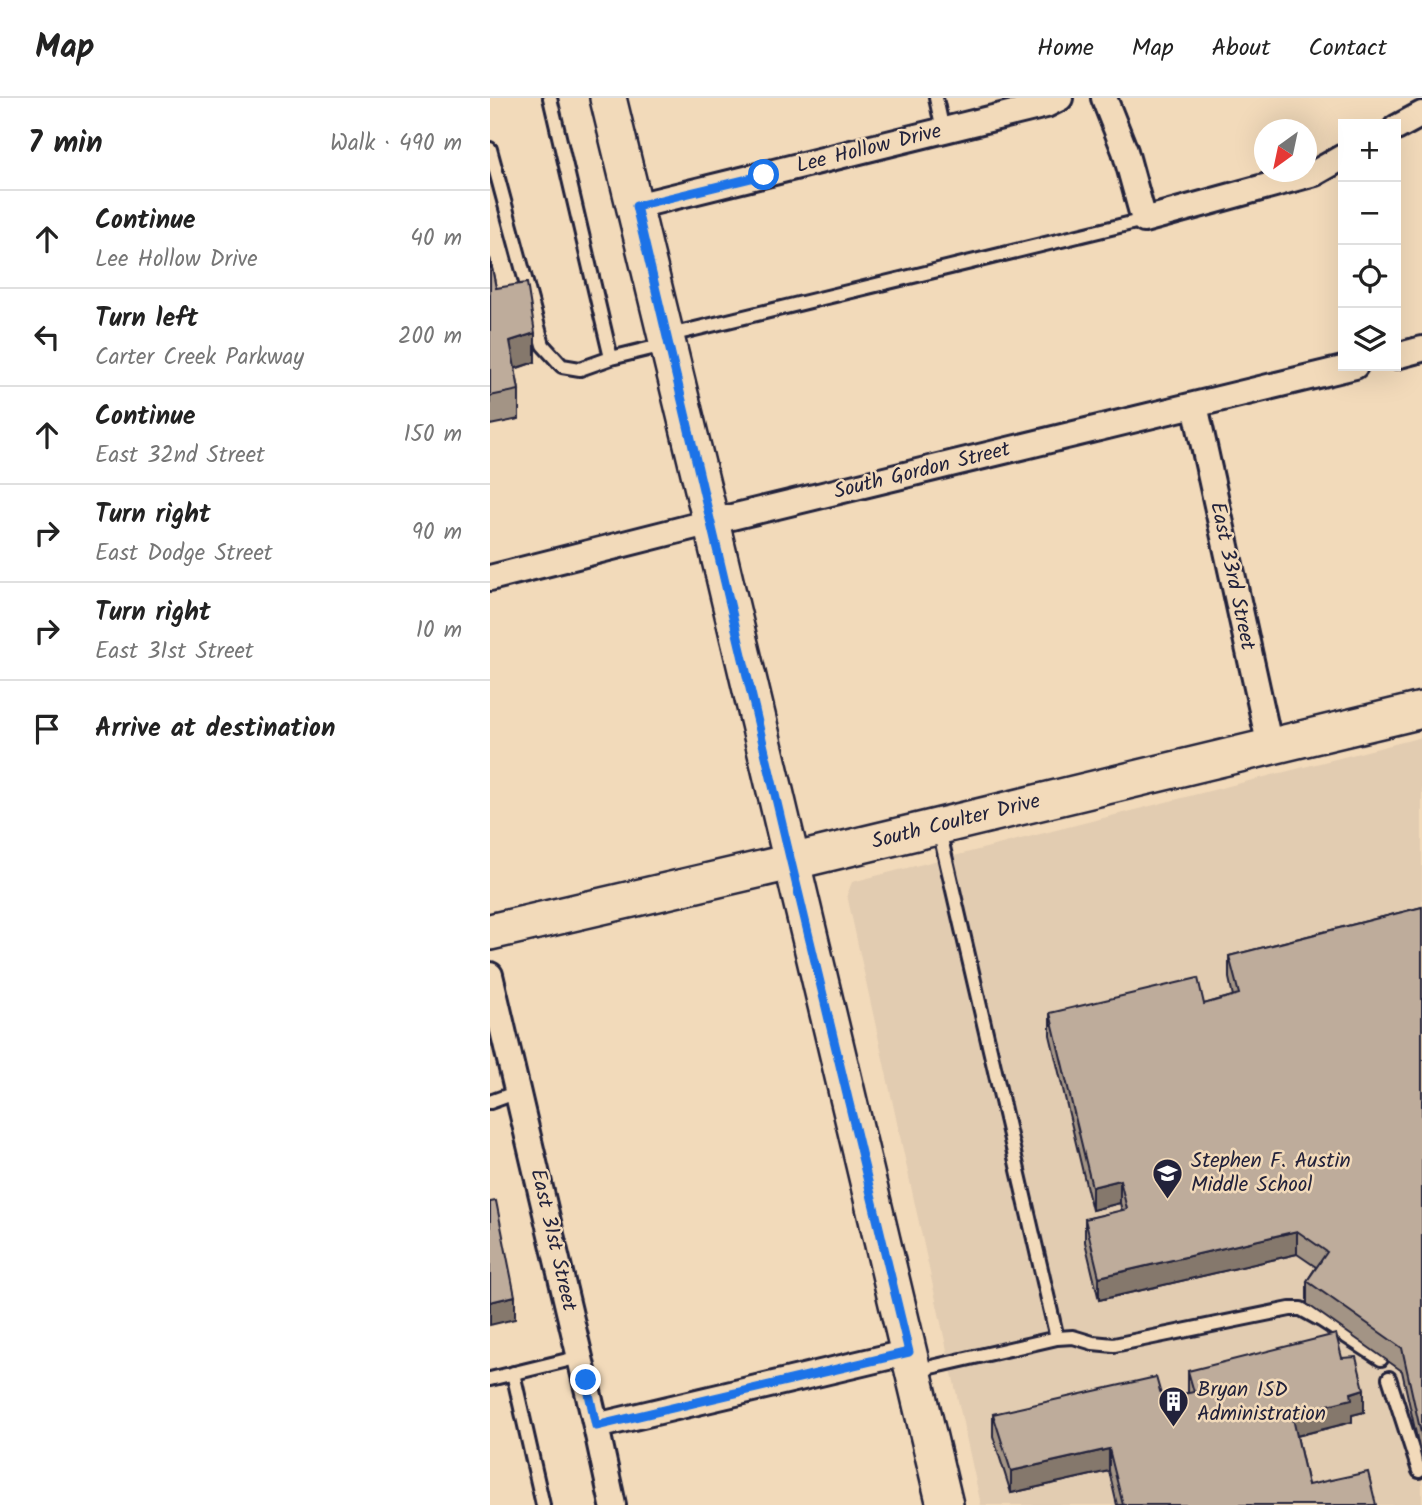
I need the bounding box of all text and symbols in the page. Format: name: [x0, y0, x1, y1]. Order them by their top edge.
text: Map: [35, 22, 95, 75]
text: Home: [1037, 29, 1094, 68]
text: Map: [1132, 29, 1174, 68]
text: About: [1212, 29, 1270, 68]
text: Contact: [1308, 29, 1387, 68]
street label: Lee Hollow Drive: [793, 115, 946, 183]
north arrow: [1254, 119, 1317, 182]
map controls: [1338, 119, 1401, 371]
button: +: [1338, 119, 1401, 182]
text: 7 min: [28, 120, 103, 168]
text: Walk · 490 m: [330, 126, 462, 162]
route start: [748, 159, 779, 190]
button: −: [1338, 182, 1401, 245]
text: Continue: [95, 200, 196, 242]
icon: ahead: [28, 220, 66, 258]
text: 40 m: [410, 221, 462, 257]
text: Lee Hollow Drive: [95, 242, 258, 278]
button: locate: [1338, 245, 1401, 308]
text: Turn left: [95, 298, 198, 340]
button: layers: [1338, 308, 1401, 371]
icon: left: [28, 318, 66, 356]
text: 200 m: [398, 319, 462, 355]
text: Carter Creek Parkway: [95, 340, 304, 376]
text: Continue: [95, 396, 196, 438]
icon: ahead: [28, 416, 66, 454]
text: 150 m: [403, 417, 462, 453]
street label: South Gordon Street: [830, 433, 1015, 509]
text: East 32nd Street: [95, 438, 265, 474]
text: Turn right: [95, 494, 211, 536]
street label: East 33rd Street: [1200, 499, 1264, 654]
icon: right: [28, 514, 66, 552]
text: 90 m: [412, 515, 462, 551]
text: East Dodge Street: [95, 536, 273, 572]
text: Turn right: [95, 592, 211, 634]
icon: right: [28, 612, 66, 650]
text: 10 m: [416, 613, 462, 649]
text: East 31st Street: [95, 634, 254, 670]
text: Arrive at destination: [95, 708, 335, 750]
icon: arrive: [28, 710, 66, 748]
street label: South Coulter Drive: [868, 785, 1044, 859]
place label: Stephen F. Austin Middle School: [1191, 1145, 1351, 1202]
school or university icon: Stephen F. Austin Middle School: [1151, 1156, 1185, 1200]
street label: East 31st Street: [521, 1166, 586, 1315]
route end: [570, 1364, 601, 1395]
place label: Bryan ISD Administration: [1197, 1374, 1326, 1431]
building icon: Bryan ISD Administration: [1157, 1385, 1191, 1429]

